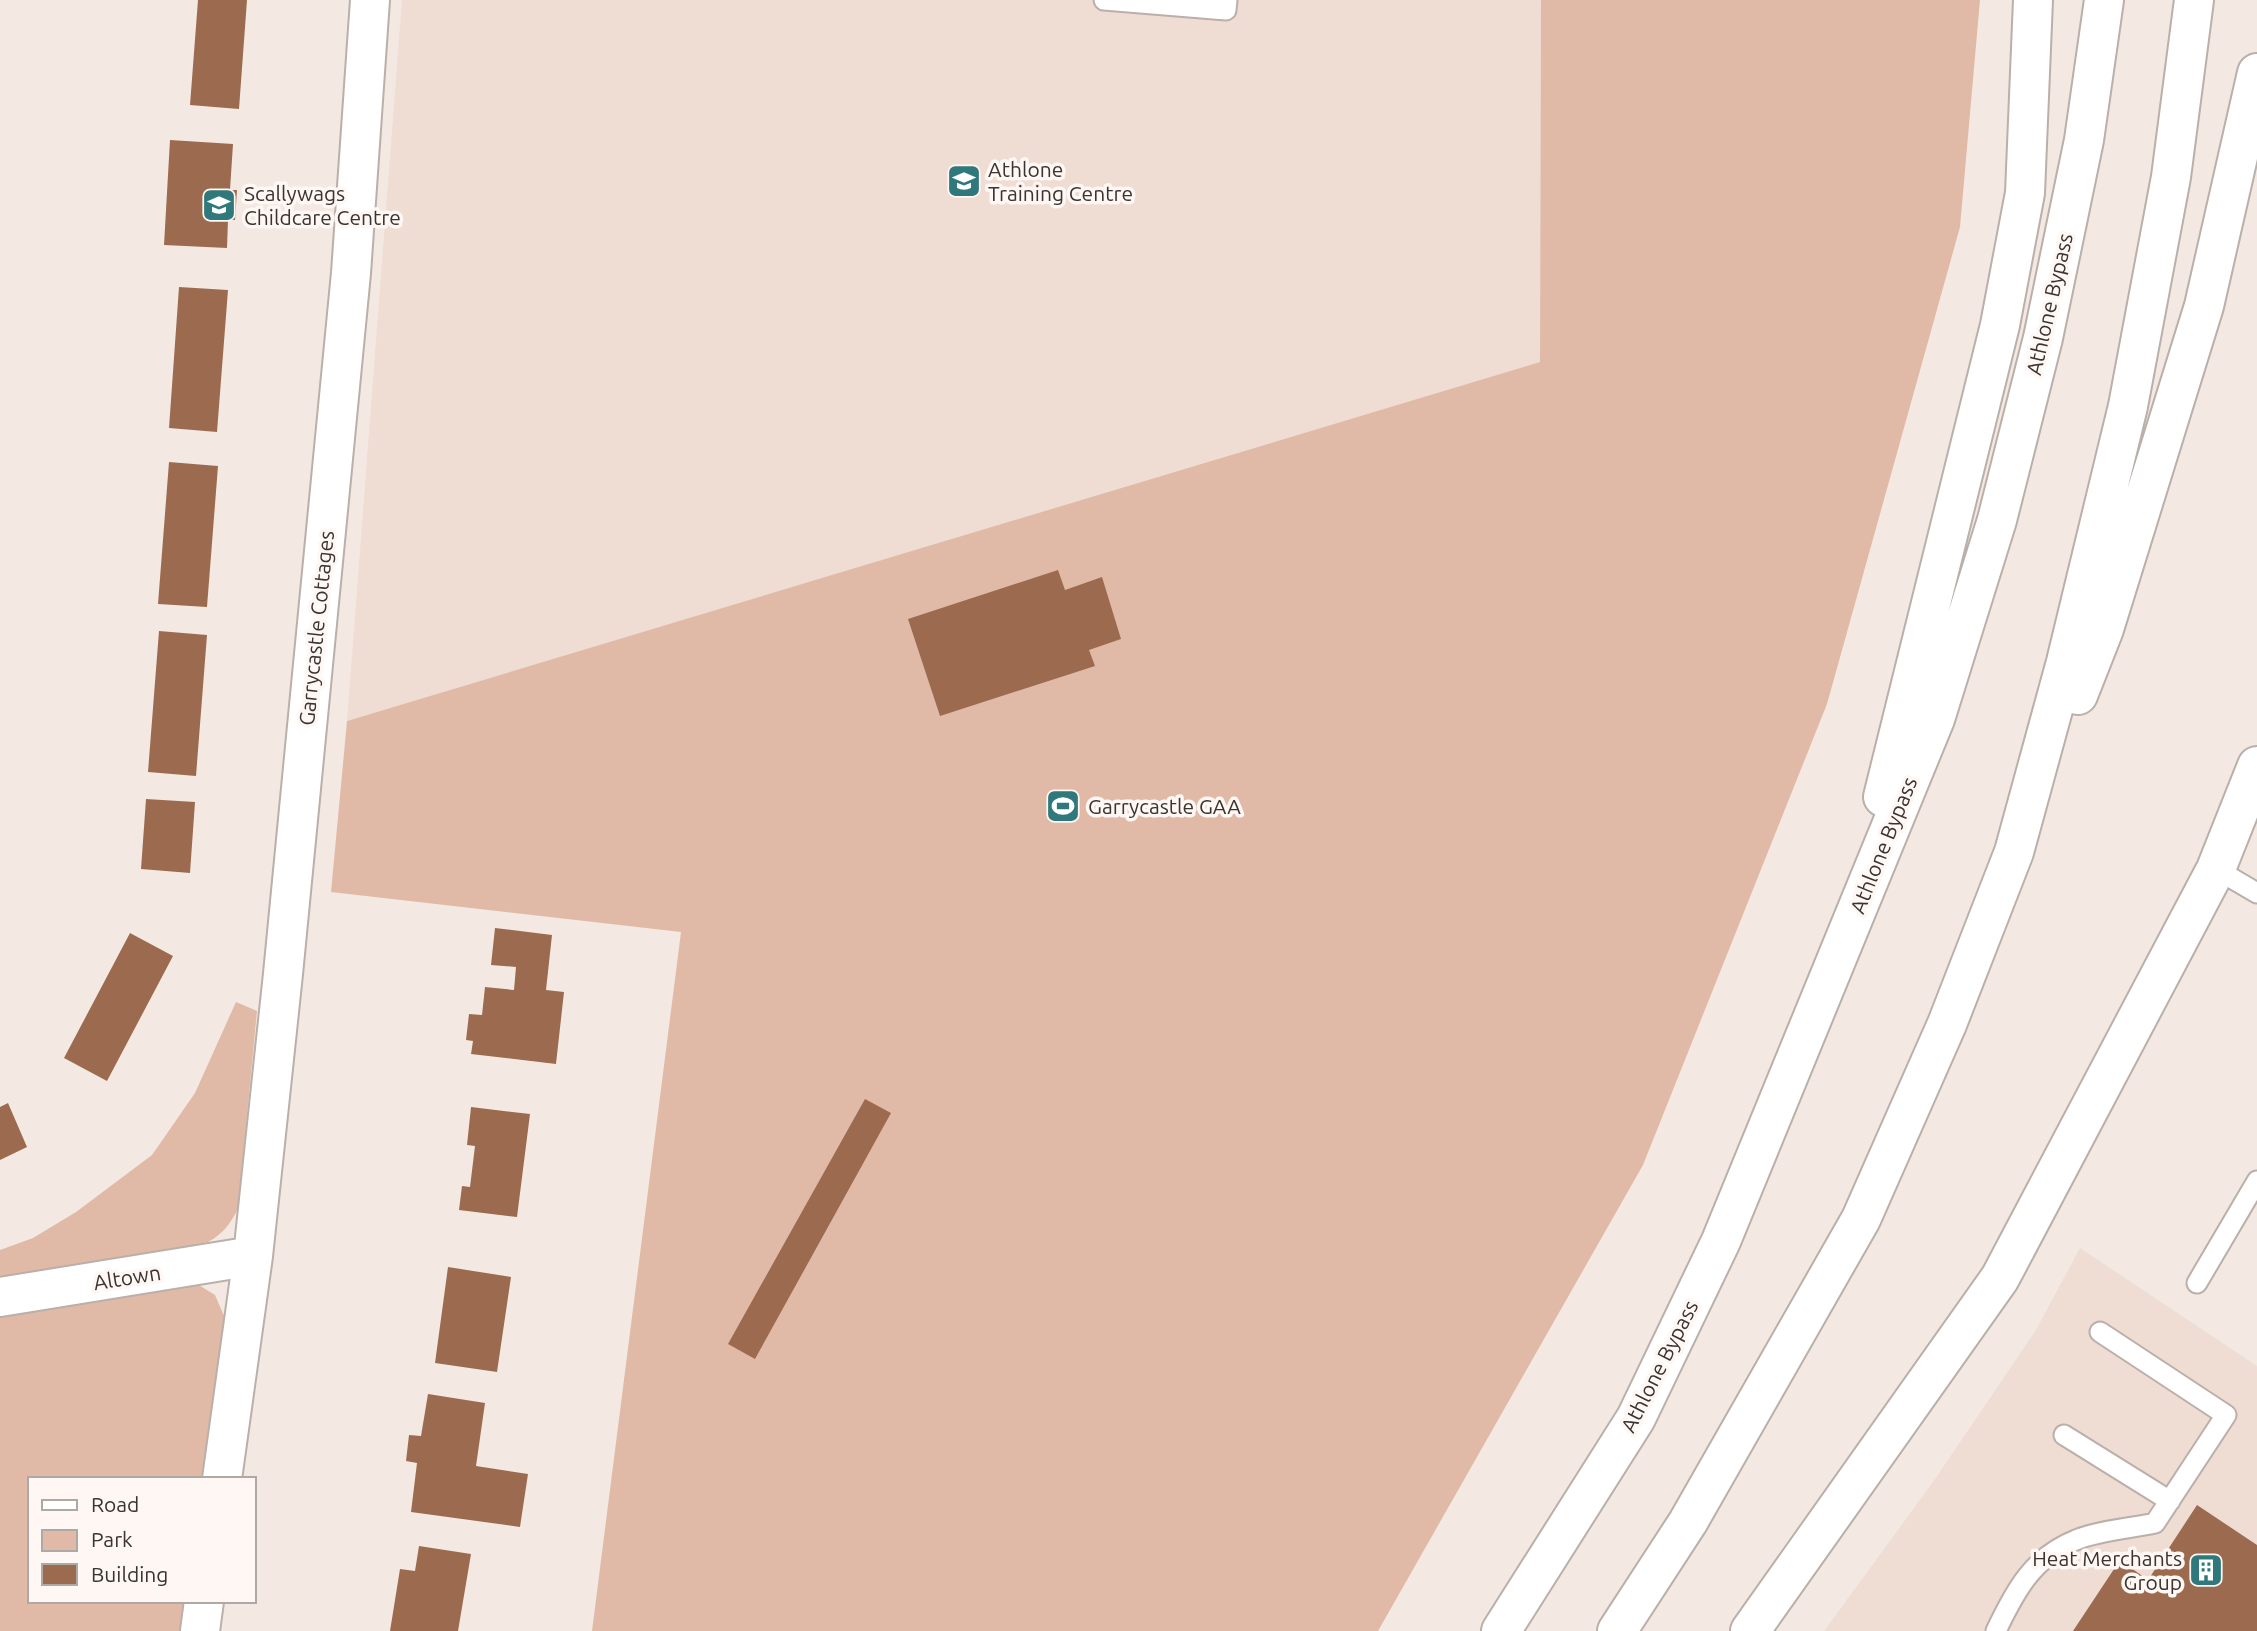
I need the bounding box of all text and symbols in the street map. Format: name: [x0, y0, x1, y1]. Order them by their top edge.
place label: Athlone Training Centre: [988, 157, 1133, 205]
school or university icon: Athlone Training Centre: [945, 162, 983, 200]
place label: Scallywags Childcare Centre: [244, 181, 401, 229]
school or university icon: Scallywags Childcare Centre: [200, 186, 238, 224]
street label: Athlone Bypass: [2021, 231, 2077, 377]
street label: Garrycastle Cottages: [294, 529, 338, 727]
street label: Athlone Bypass: [1845, 773, 1921, 917]
sports icon: Garrycastle GAA: [1044, 787, 1082, 825]
place label: Garrycastle GAA: [1088, 794, 1241, 818]
street label: Altown: [92, 1260, 162, 1294]
street label: Athlone Bypass: [1615, 1296, 1703, 1436]
legend: [28, 1477, 256, 1603]
text: Road: [91, 1492, 139, 1516]
text: Park: [91, 1527, 133, 1551]
place label: Heat Merchants Group: [2032, 1546, 2182, 1594]
building icon: Heat Merchants Group: [2187, 1551, 2225, 1589]
text: Building: [91, 1562, 168, 1586]

